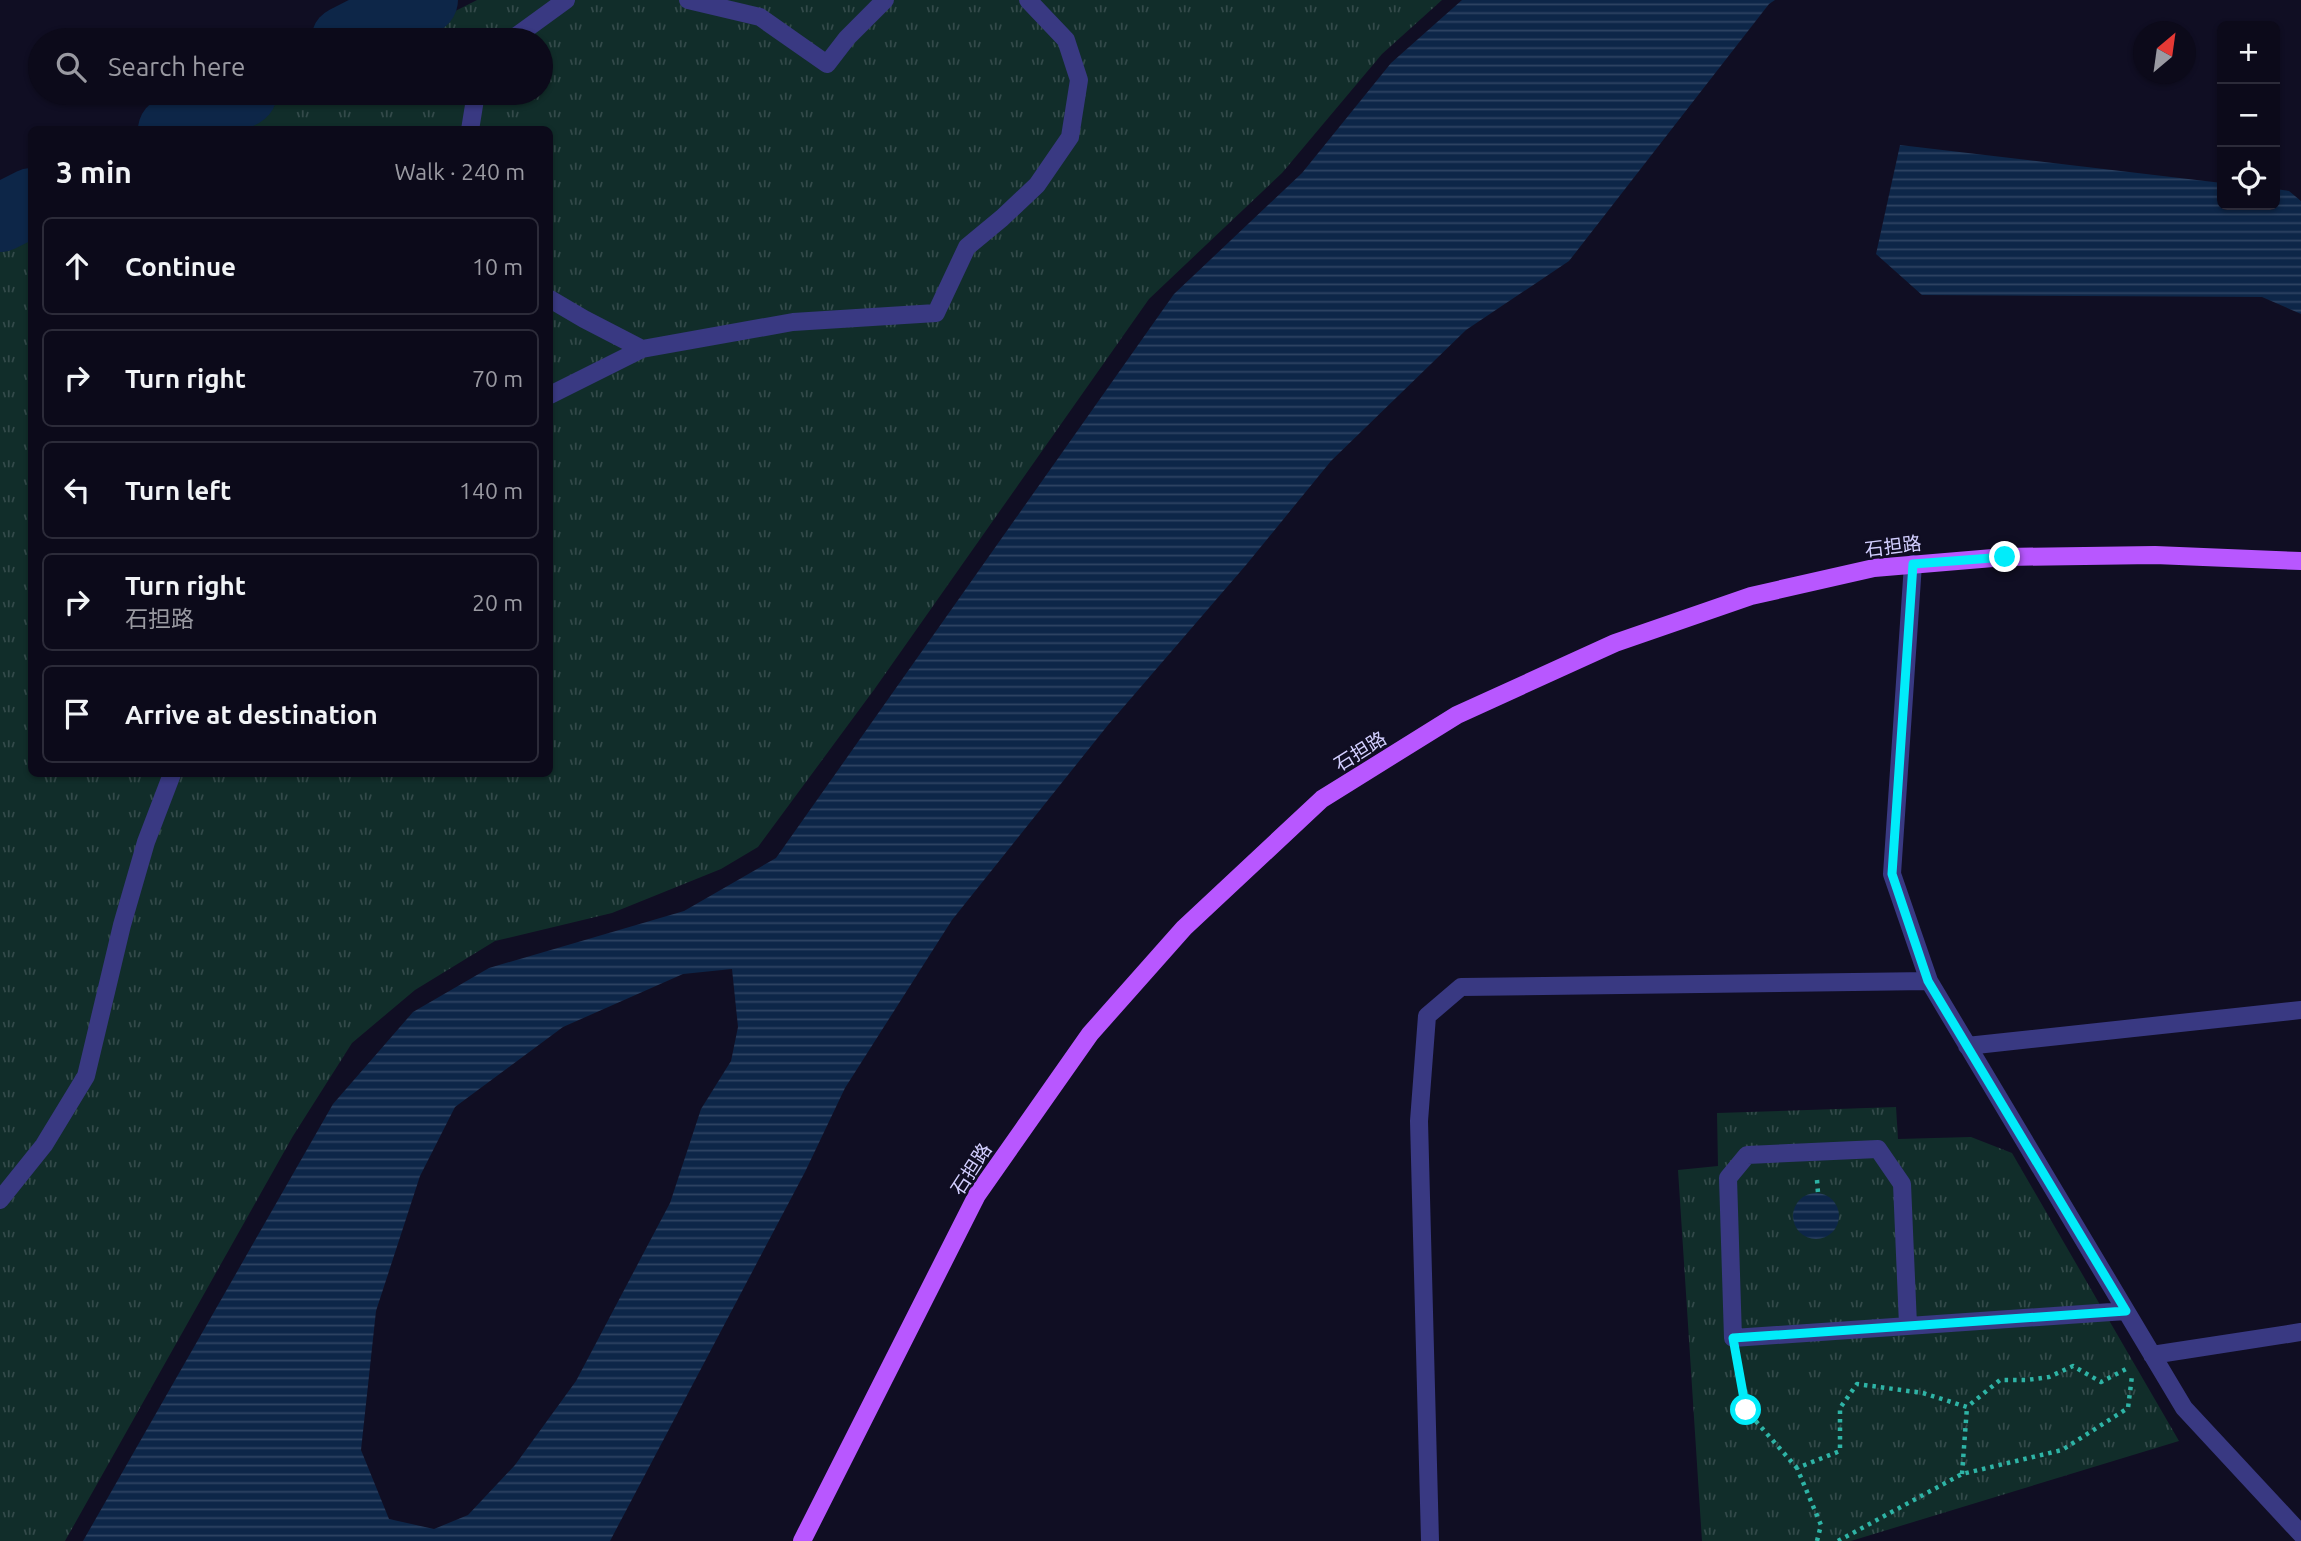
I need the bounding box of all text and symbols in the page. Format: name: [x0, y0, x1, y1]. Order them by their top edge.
north arrow: [2133, 21, 2196, 84]
map controls: [2217, 21, 2280, 210]
button: +: [2217, 21, 2280, 84]
search box: [28, 28, 553, 105]
icon: search: [52, 48, 90, 86]
text: Search here: [108, 52, 245, 81]
button: −: [2217, 84, 2280, 147]
button: locate: [2217, 147, 2280, 210]
text: 3 min: [56, 155, 132, 189]
text: Walk · 240 m: [394, 159, 525, 184]
icon: ahead: [58, 247, 96, 285]
text: Continue: [125, 252, 236, 281]
text: 10 m: [472, 254, 523, 279]
icon: right: [58, 359, 96, 397]
text: Turn right: [125, 364, 246, 393]
text: 70 m: [472, 366, 523, 391]
icon: left: [58, 471, 96, 509]
text: Turn left: [125, 476, 231, 505]
text: 140 m: [459, 478, 523, 503]
street label: 石担路: [1863, 532, 1923, 560]
route end: [1989, 541, 2020, 572]
text: Turn right: [125, 571, 246, 600]
icon: right: [58, 583, 96, 621]
text: 20 m: [472, 590, 523, 615]
text: 石担路: [125, 606, 194, 631]
icon: arrive: [58, 695, 96, 733]
text: Arrive at destination: [125, 700, 378, 729]
street label: 石担路: [1330, 727, 1390, 775]
street label: 石担路: [946, 1139, 996, 1199]
route start: [1730, 1394, 1761, 1425]

